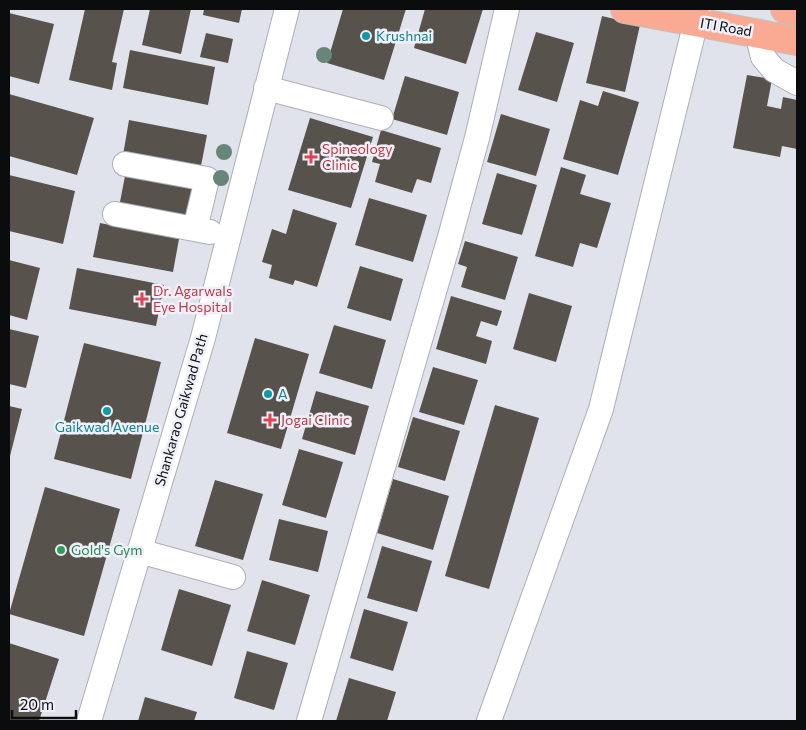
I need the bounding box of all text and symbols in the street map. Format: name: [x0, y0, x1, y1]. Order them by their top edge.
street label: ITI Road: [699, 14, 753, 39]
place label: Krushnai: [376, 27, 432, 44]
marker: Krushnai: [360, 30, 372, 42]
place label: Spineology Clinic: [322, 140, 393, 173]
marker: Spineology Clinic: [304, 150, 318, 164]
place label: Dr. Agarwals Eye Hospital: [153, 282, 232, 315]
marker: Dr. Agarwals Eye Hospital: [135, 292, 149, 306]
street label: Shankarao Gaikwad Path: [151, 332, 210, 488]
place label: A: [278, 385, 288, 402]
marker: A: [262, 388, 274, 400]
marker: Gaikwad Avenue: [101, 405, 113, 417]
place label: Jogai Clinic: [281, 411, 350, 428]
marker: Jogai Clinic: [263, 413, 277, 427]
place label: Gaikwad Avenue: [55, 418, 159, 435]
place label: Gold's Gym: [71, 541, 143, 558]
marker: Gold's Gym: [55, 544, 67, 556]
scale bar: [12, 688, 76, 720]
text: 20 m: [20, 695, 54, 713]

